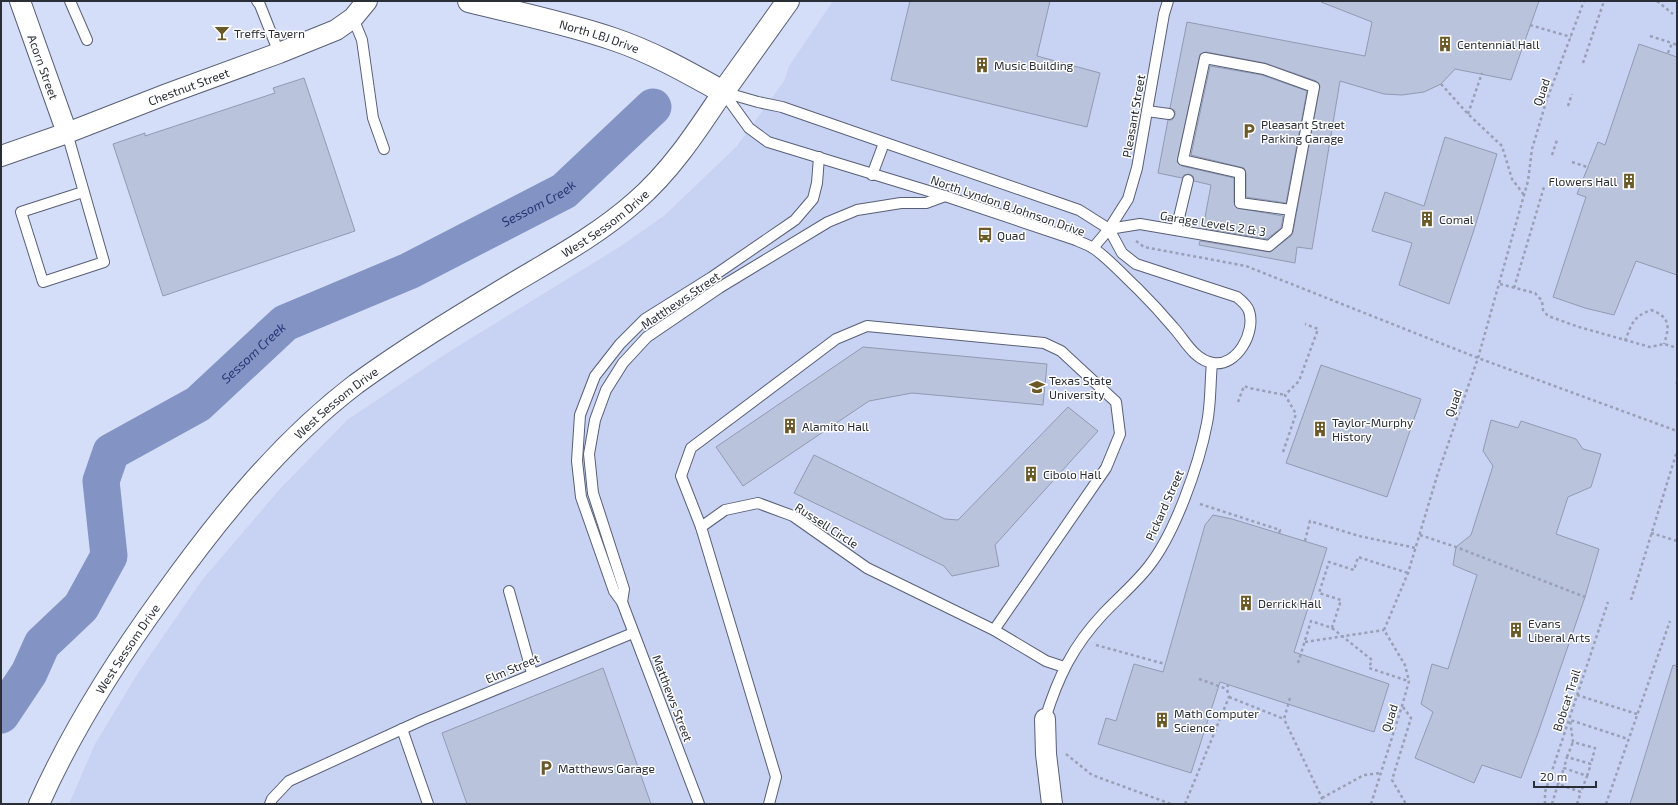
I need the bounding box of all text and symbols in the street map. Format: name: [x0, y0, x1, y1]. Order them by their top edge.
street label: North LBJ Drive: [558, 16, 642, 55]
bar icon: Treffs Tavern: [213, 24, 231, 42]
place label: Treffs Tavern: [234, 26, 305, 40]
street label: Acorn Street: [25, 33, 62, 102]
building icon: Centennial Hall: [1436, 35, 1454, 53]
place label: Centennial Hall: [1457, 37, 1540, 51]
building icon: Music Building: [973, 56, 991, 74]
place label: Music Building: [994, 58, 1074, 72]
street label: Chestnut Street: [146, 65, 231, 108]
street label: Pleasant Street: [1119, 73, 1147, 159]
street label: Quad: [1530, 76, 1553, 108]
place label: Pleasant Street Parking Garage: [1261, 117, 1345, 145]
parking icon: Pleasant Street Parking Garage: [1240, 122, 1258, 140]
street label: North Lyndon B Johnson Drive: [929, 172, 1087, 238]
building icon: Flowers Hall: [1620, 172, 1638, 190]
place label: Flowers Hall: [1549, 174, 1617, 188]
water label: Sessom Creek: [499, 176, 579, 230]
street label: West Sessom Drive: [559, 186, 651, 260]
street label: Garage Levels 2 & 3: [1159, 208, 1267, 238]
building icon: Comal: [1418, 210, 1436, 228]
place label: Comal: [1439, 212, 1474, 226]
bus stop icon: Quad: [976, 226, 994, 244]
place label: Quad: [997, 228, 1025, 243]
street label: Matthews Street: [638, 268, 722, 331]
water label: Sessom Creek: [218, 319, 289, 387]
street label: West Sessom Drive: [291, 364, 381, 441]
place label: Texas State University: [1049, 373, 1112, 401]
school or university icon: Texas State University: [1028, 378, 1046, 396]
street label: Quad: [1442, 387, 1465, 419]
place label: Taylor-Murphy History: [1332, 415, 1414, 443]
building icon: Alamito Hall: [781, 417, 799, 435]
place label: Alamito Hall: [802, 419, 869, 433]
building icon: Taylor-Murphy History: [1311, 420, 1329, 438]
building icon: Cibolo Hall: [1022, 465, 1040, 483]
place label: Cibolo Hall: [1043, 467, 1102, 481]
street label: Pickard Street: [1142, 467, 1186, 543]
street label: Russell Circle: [793, 499, 861, 551]
building icon: Derrick Hall: [1237, 594, 1255, 612]
place label: Derrick Hall: [1258, 596, 1322, 610]
street label: West Sessom Drive: [92, 601, 162, 696]
place label: Evans Liberal Arts: [1528, 616, 1590, 644]
building icon: Evans Liberal Arts: [1507, 621, 1525, 639]
street label: Elm Street: [483, 650, 541, 686]
street label: Matthews Street: [650, 653, 696, 744]
street label: Bobcat Trail: [1549, 667, 1583, 733]
street label: Quad: [1378, 702, 1401, 734]
place label: Math Computer Science: [1174, 706, 1259, 734]
building icon: Math Computer Science: [1153, 711, 1171, 729]
parking icon: Matthews Garage: [537, 759, 555, 777]
place label: Matthews Garage: [558, 761, 655, 775]
scale bar: [1534, 763, 1596, 789]
text: 20 m: [1540, 769, 1567, 783]

